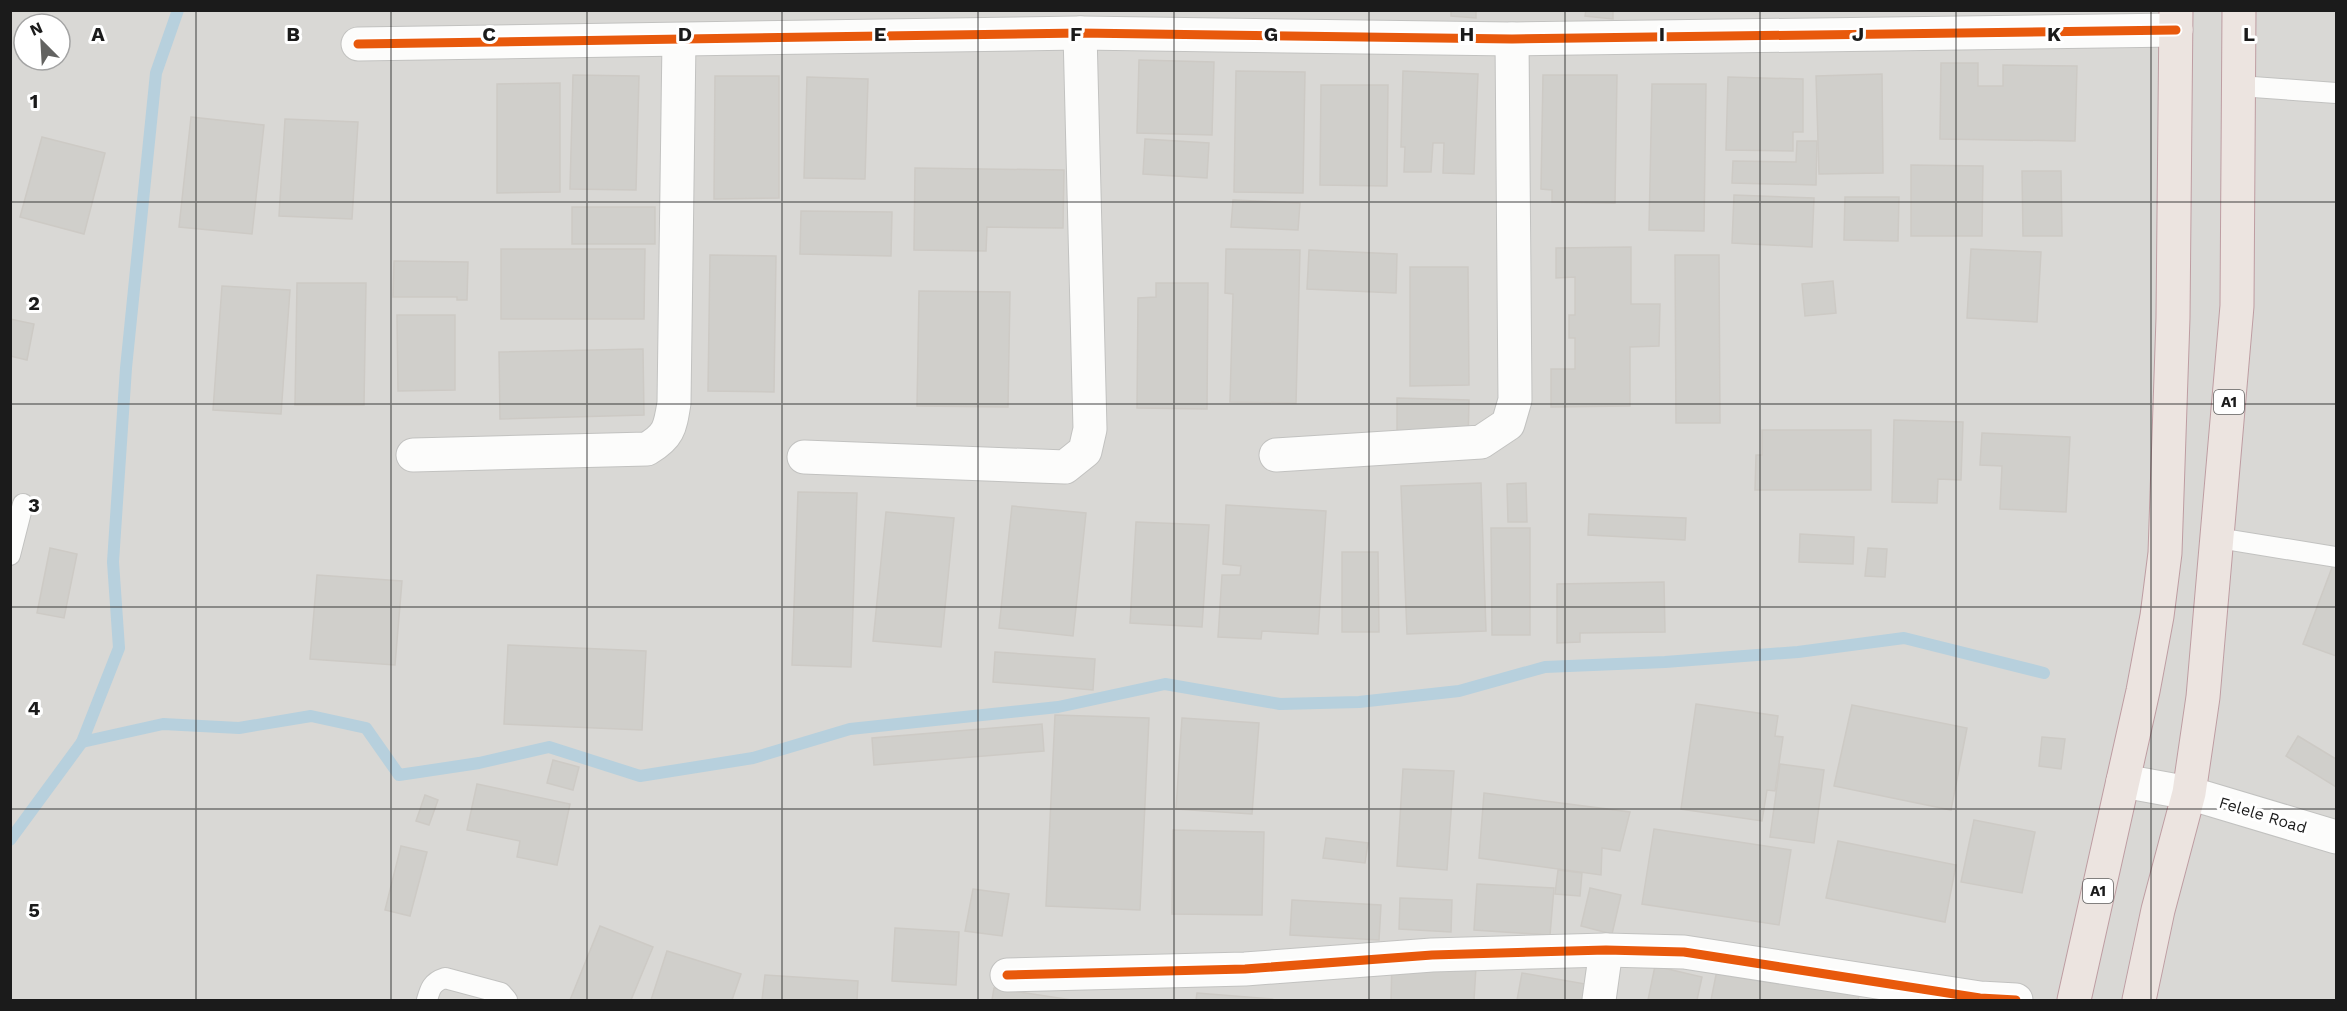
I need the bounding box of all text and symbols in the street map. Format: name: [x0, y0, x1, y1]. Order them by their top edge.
north arrow: [12, 12, 72, 72]
text: N: [27, 18, 45, 40]
text: A: [91, 22, 105, 46]
text: B: [286, 22, 300, 46]
text: C: [482, 22, 496, 46]
text: D: [678, 22, 692, 46]
text: E: [874, 22, 886, 46]
text: F: [1070, 22, 1082, 46]
text: G: [1264, 22, 1278, 46]
text: H: [1460, 22, 1474, 46]
text: I: [1659, 22, 1665, 46]
text: J: [1852, 22, 1864, 46]
text: K: [2047, 22, 2061, 46]
text: L: [2243, 22, 2255, 46]
text: 1: [30, 89, 38, 113]
text: 2: [28, 291, 40, 315]
road number: A1: [2214, 390, 2244, 414]
text: 3: [28, 493, 40, 517]
text: 4: [28, 696, 41, 720]
street label: Felele Road: [2217, 793, 2309, 837]
road number: A1: [2083, 879, 2113, 903]
text: 5: [28, 898, 40, 922]

